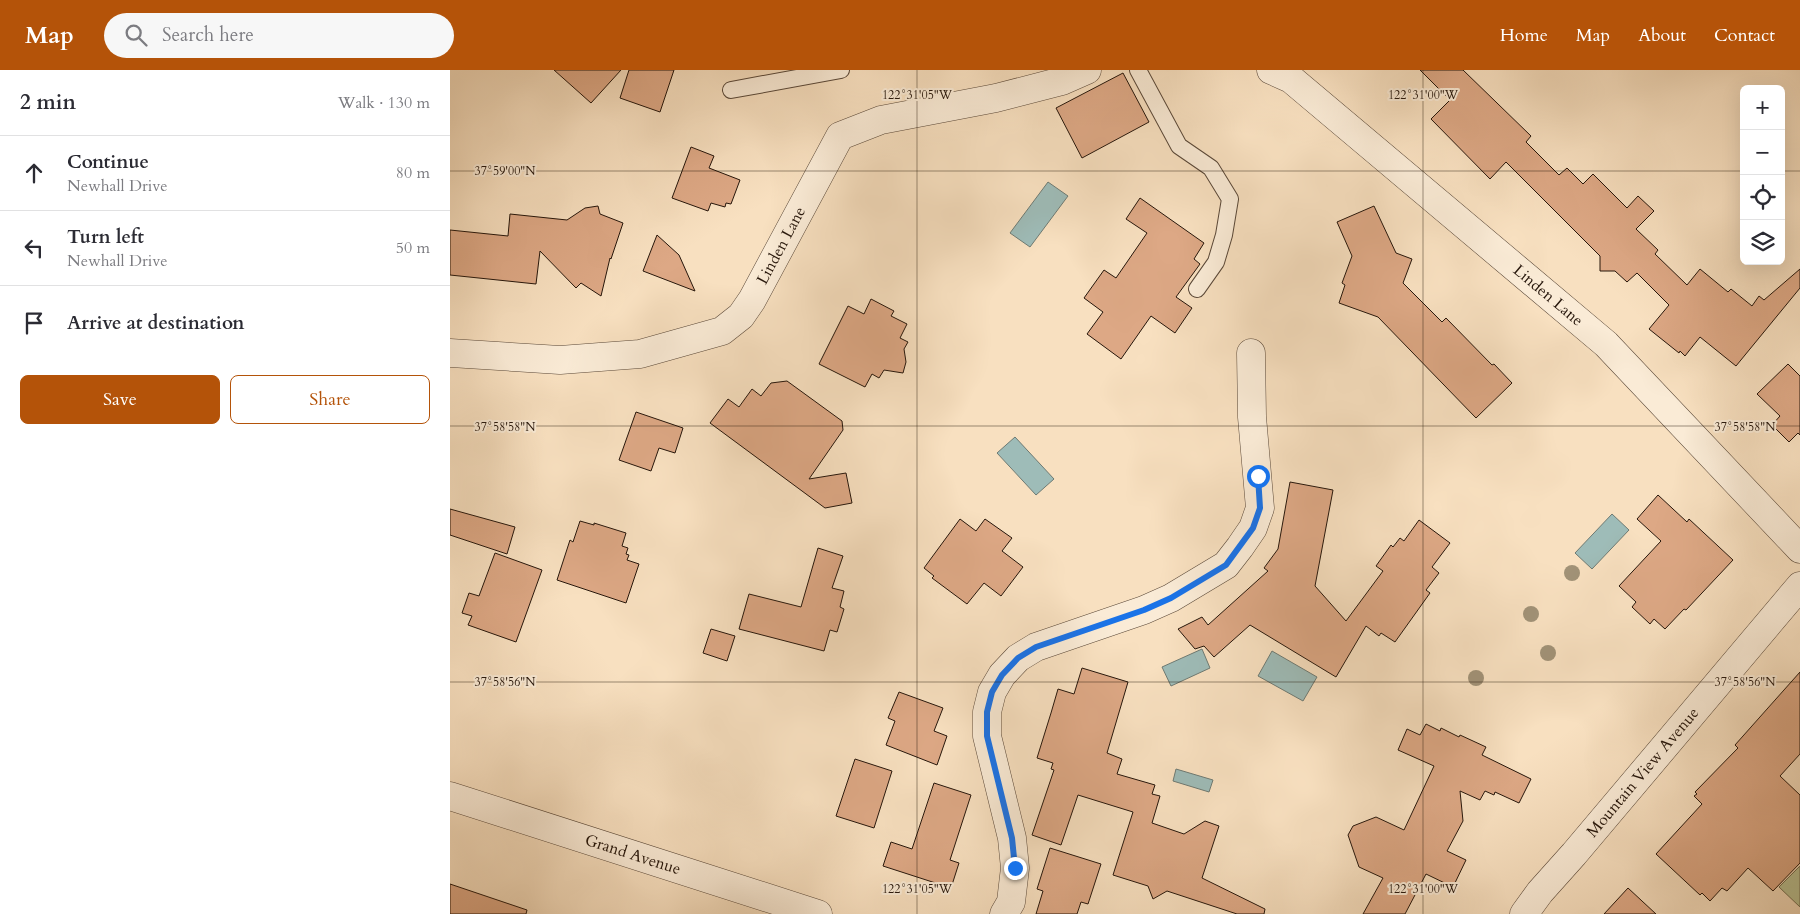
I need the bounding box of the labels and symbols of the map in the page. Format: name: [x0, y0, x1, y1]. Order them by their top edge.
text: 122°31'05"W: [882, 87, 953, 103]
text: 122°31'00"W: [1388, 87, 1459, 103]
text: 37°59'00"N: [475, 163, 536, 179]
street label: Linden Lane: [751, 203, 811, 288]
street label: Linden Lane: [1508, 259, 1588, 331]
text: 37°58'58"N: [475, 419, 536, 435]
text: 37°58'58"N: [1715, 419, 1776, 435]
route start: [1247, 465, 1270, 488]
text: 37°58'56"N: [475, 674, 536, 690]
text: 37°58'56"N: [1715, 674, 1776, 690]
street label: Mountain View Avenue: [1582, 703, 1704, 842]
street label: Grand Avenue: [582, 829, 683, 880]
route end: [1004, 857, 1027, 880]
text: 122°31'05"W: [882, 881, 953, 897]
text: 122°31'00"W: [1388, 881, 1459, 897]

